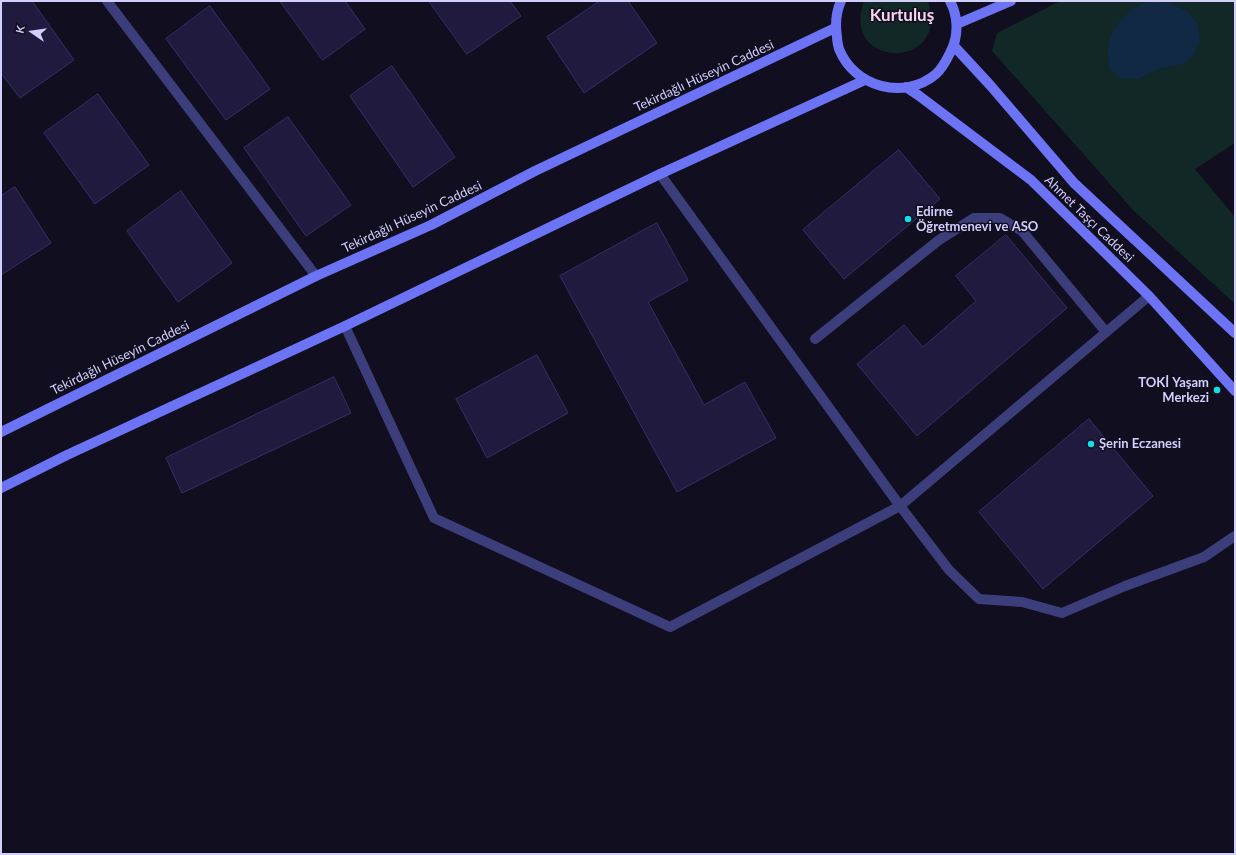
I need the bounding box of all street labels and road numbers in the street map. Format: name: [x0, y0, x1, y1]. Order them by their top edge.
street label: Tekirdağlı Hüseyin Caddesi: [632, 37, 776, 115]
street label: Ahmet Taşçı Caddesi: [1041, 172, 1137, 266]
street label: Tekirdağlı Hüseyin Caddesi: [340, 178, 484, 256]
street label: Tekirdağlı Hüseyin Caddesi: [48, 318, 192, 398]

